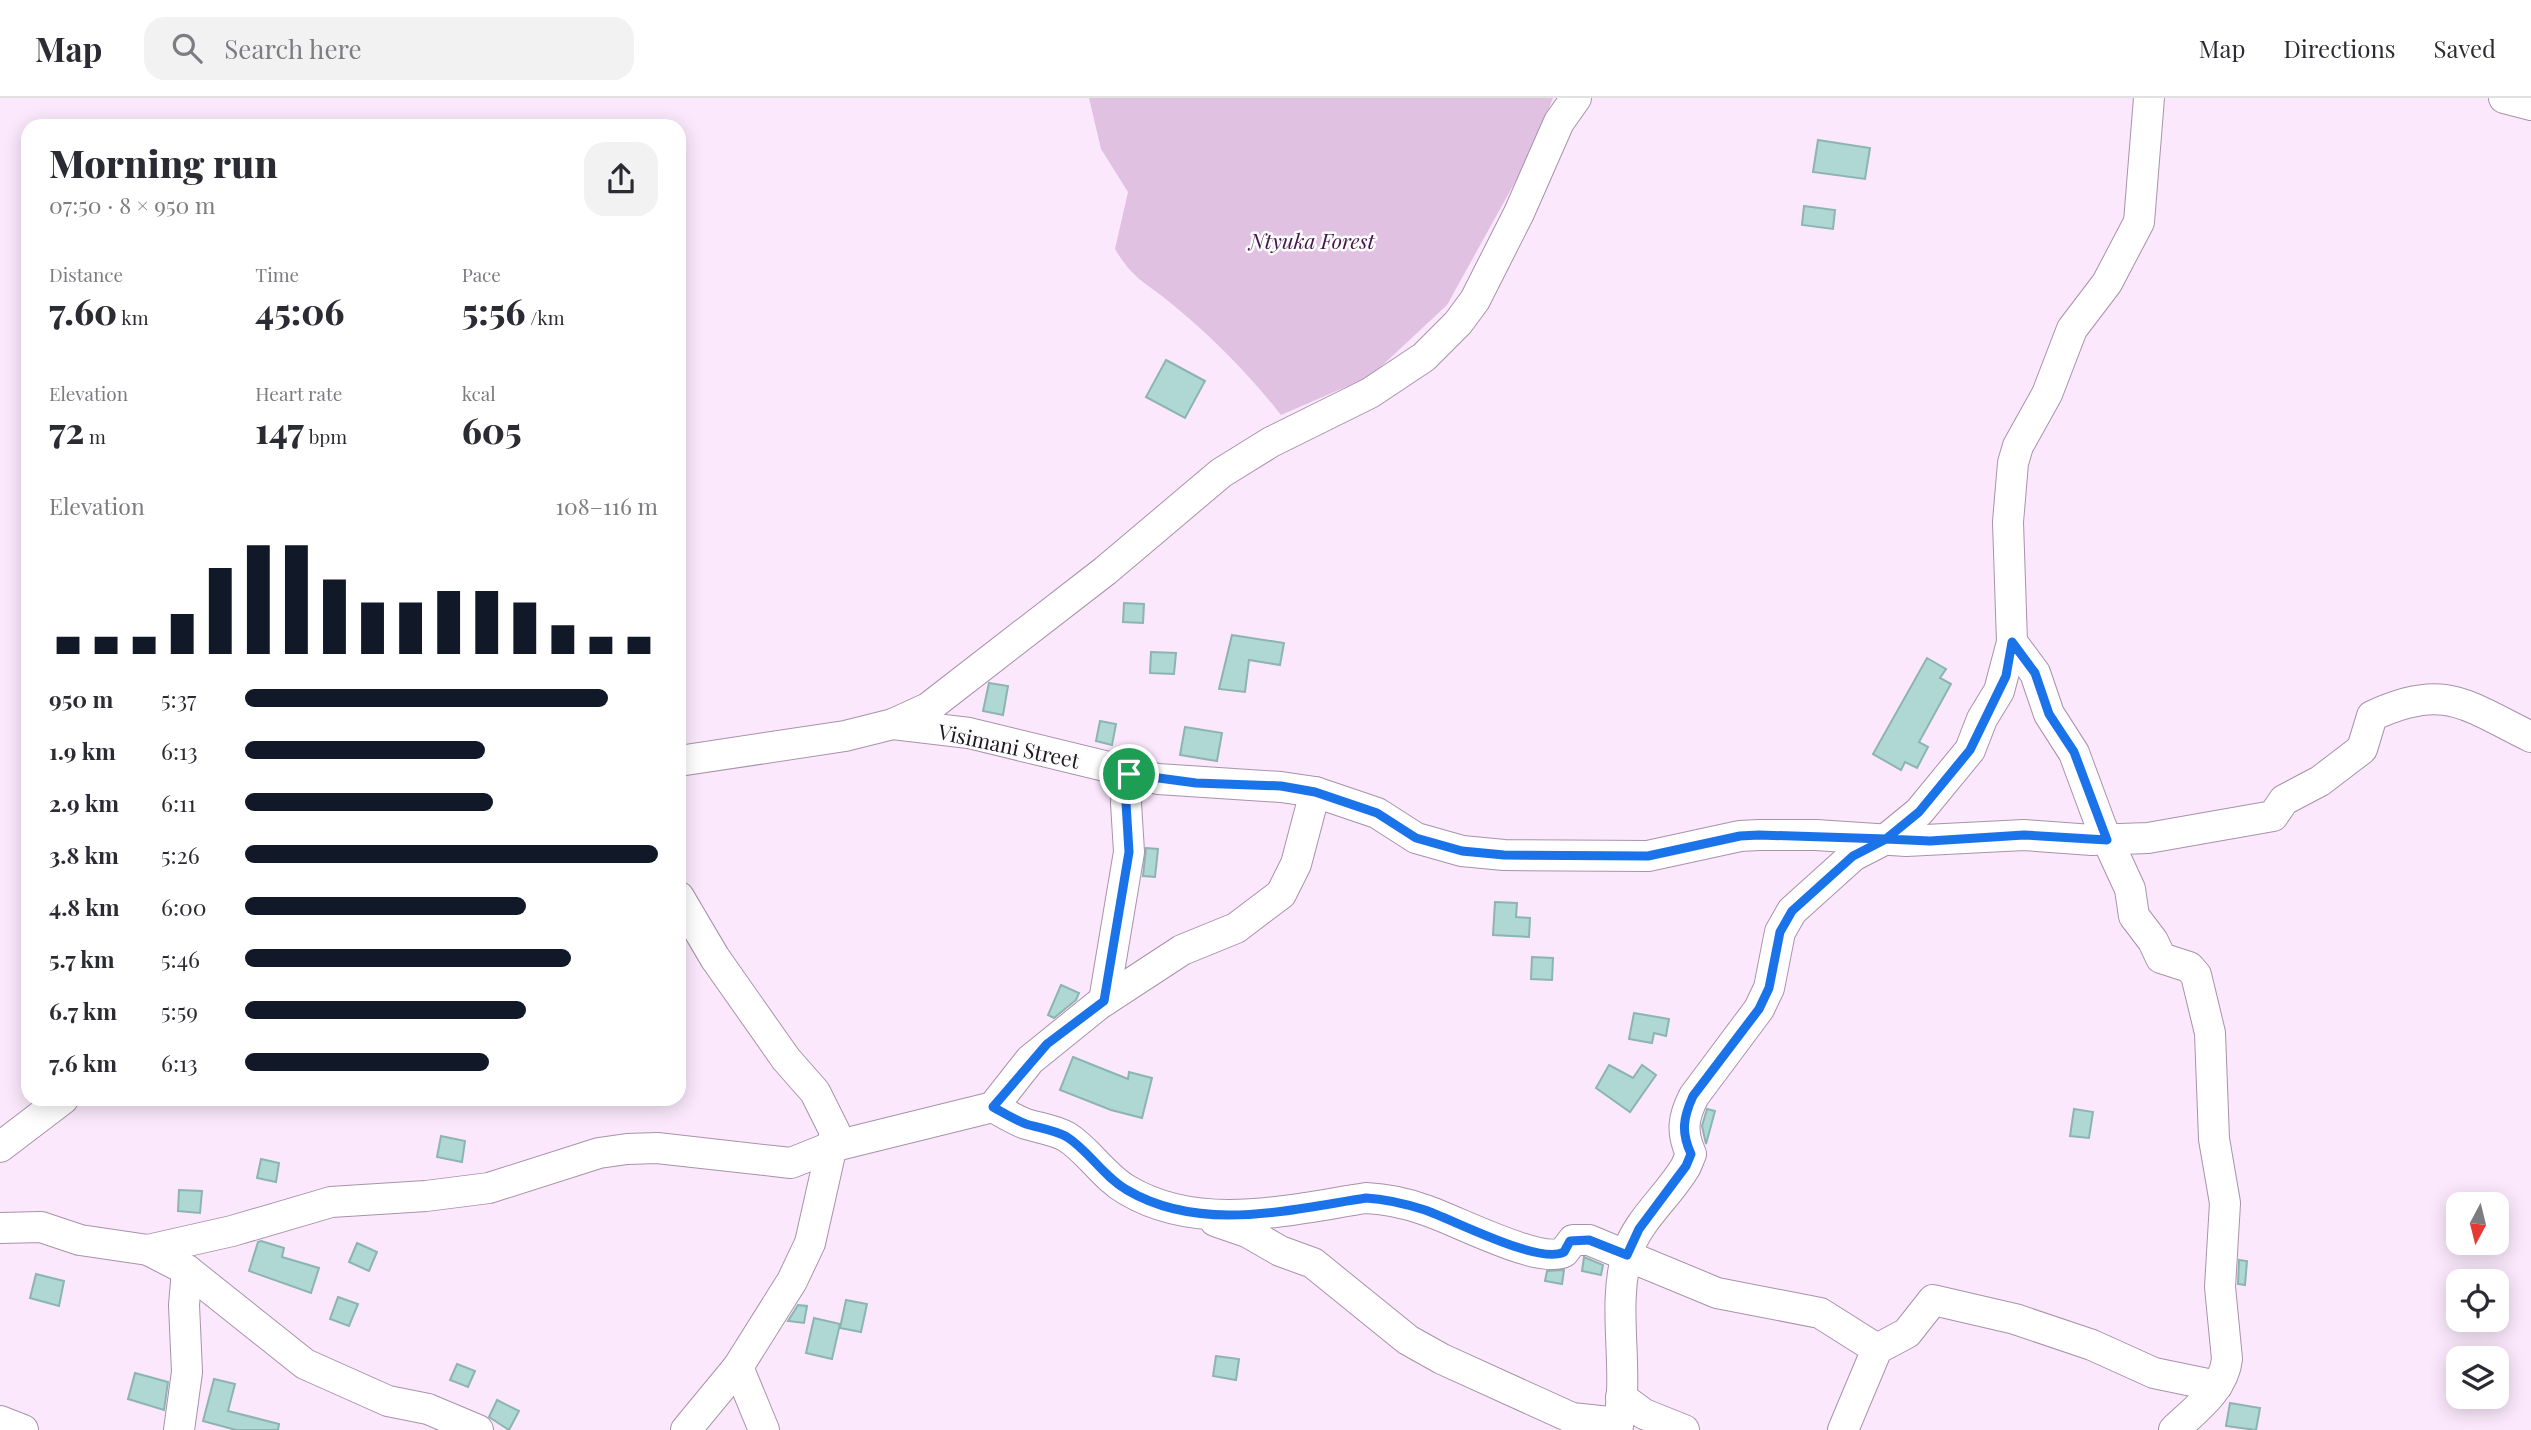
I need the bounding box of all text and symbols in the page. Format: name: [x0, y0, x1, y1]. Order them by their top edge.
search box: [144, 17, 634, 80]
text: Map: [35, 26, 102, 70]
icon: search: [168, 29, 206, 67]
text: Search here: [224, 31, 362, 66]
text: Map: [2199, 32, 2245, 64]
text: Directions: [2283, 32, 2396, 64]
text: Saved: [2434, 32, 2496, 64]
text: Morning run: [49, 137, 278, 188]
button: share: [584, 142, 658, 216]
text: 07:50 · 8 × 950 m: [49, 189, 215, 220]
park label: Ntyuka Forest: [1247, 226, 1376, 254]
text: Distance: [49, 261, 123, 287]
text: Time: [255, 261, 299, 287]
text: Pace: [462, 261, 501, 287]
text: 7.60: [49, 287, 117, 334]
text: 45:06: [255, 287, 344, 334]
text: 5:56: [462, 287, 525, 334]
text: km: [117, 304, 149, 330]
text: /km: [525, 304, 565, 330]
text: Elevation: [49, 380, 128, 406]
text: Heart rate: [255, 380, 342, 406]
text: kcal: [462, 380, 496, 406]
text: 72: [49, 406, 84, 453]
text: 147: [255, 406, 304, 453]
text: 605: [462, 406, 522, 453]
text: m: [84, 423, 106, 449]
text: bpm: [304, 423, 347, 449]
text: Elevation: [49, 490, 145, 521]
text: 108–116 m: [556, 490, 658, 521]
text: 950 m: [49, 683, 113, 714]
text: 5:37: [161, 683, 196, 714]
street label: Visimani Street: [935, 716, 1083, 774]
text: 1.9 km: [49, 735, 116, 766]
text: 6:13: [161, 735, 198, 766]
pin: [1099, 744, 1159, 804]
icon: arrive: [1110, 755, 1148, 793]
text: 2.9 km: [49, 787, 119, 818]
text: 6:11: [161, 787, 196, 818]
text: 3.8 km: [49, 839, 119, 870]
text: 5:26: [161, 839, 200, 870]
text: 4.8 km: [49, 891, 120, 922]
text: 6:00: [161, 891, 207, 922]
text: 5.7 km: [49, 943, 115, 974]
text: 5:46: [161, 943, 200, 974]
text: 6.7 km: [49, 995, 117, 1026]
text: 5:59: [161, 995, 198, 1026]
text: 7.6 km: [49, 1047, 117, 1078]
text: 6:13: [161, 1047, 198, 1078]
north arrow: [2446, 1192, 2510, 1255]
map controls: [2446, 1192, 2509, 1409]
button: locate: [2446, 1269, 2509, 1332]
button: layers: [2446, 1346, 2509, 1409]

